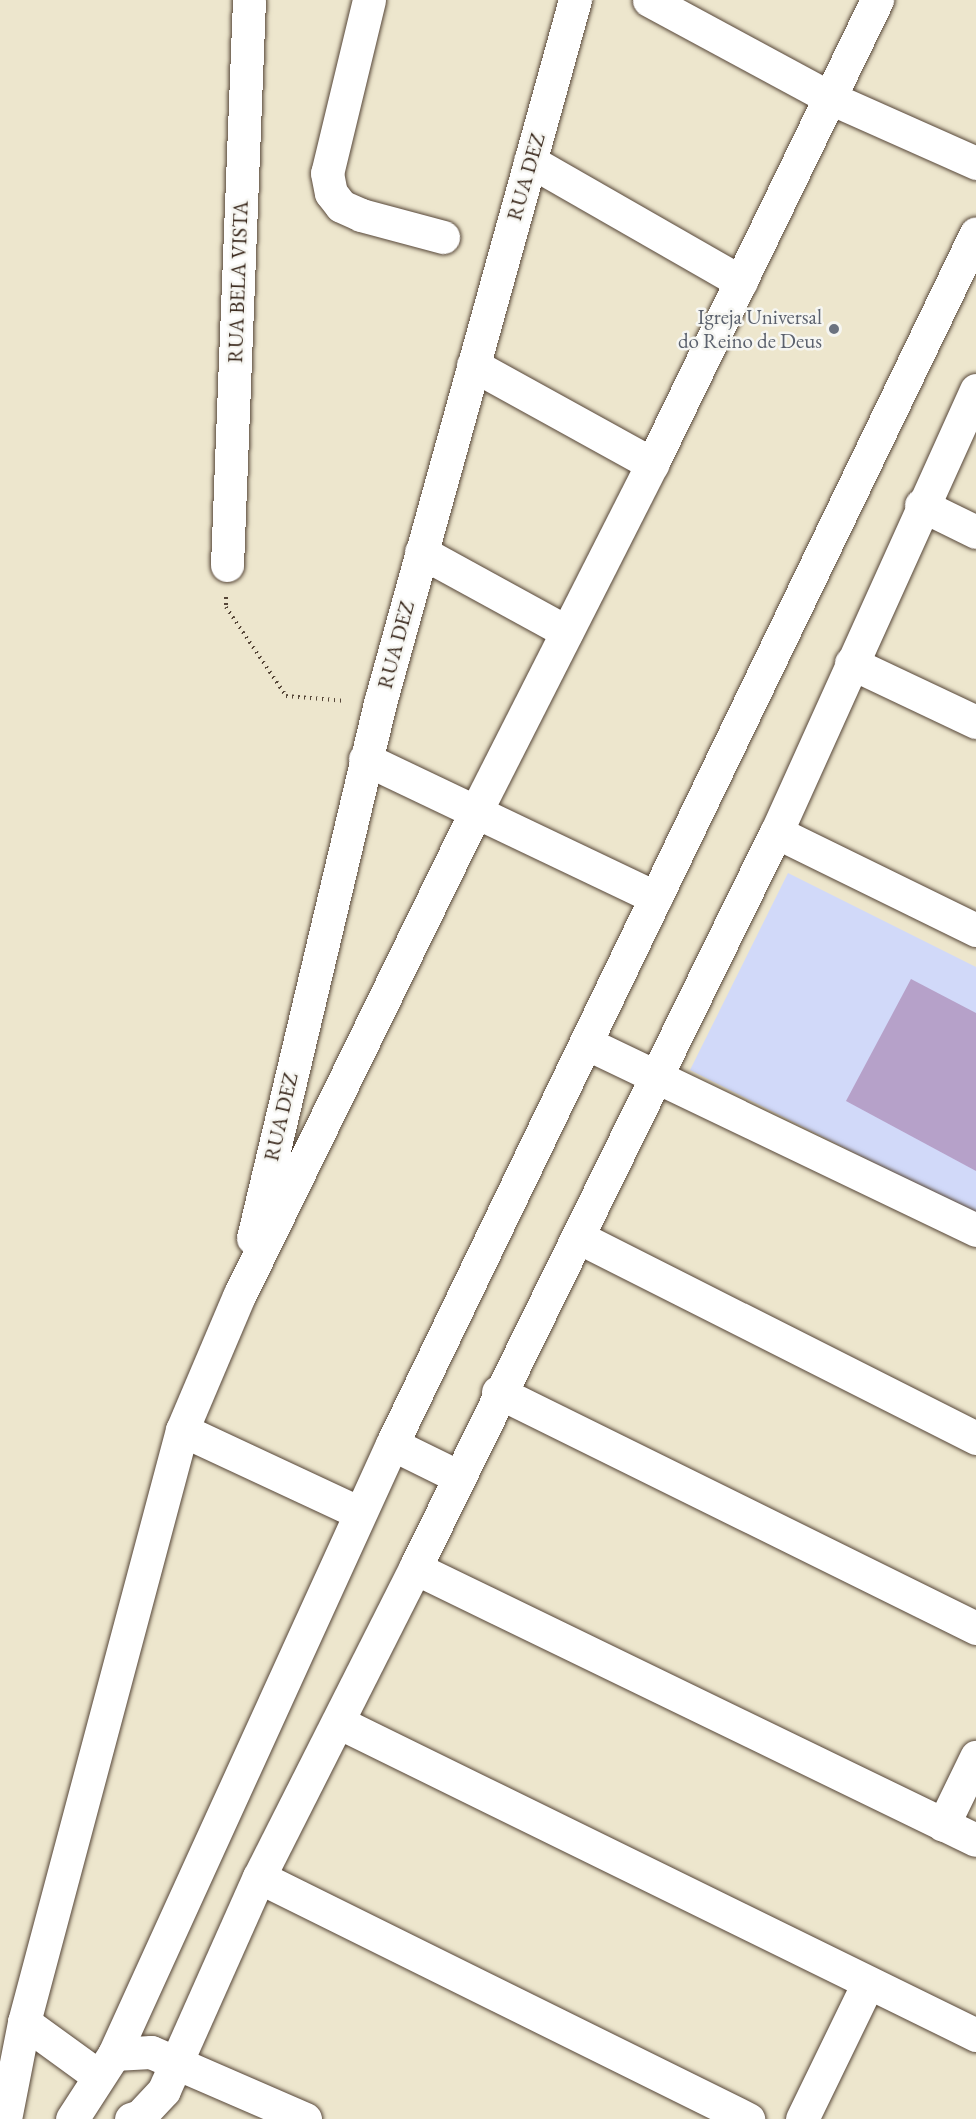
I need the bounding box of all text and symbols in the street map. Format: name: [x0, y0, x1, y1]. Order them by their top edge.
street label: RUA DEZ: [502, 130, 550, 224]
street label: RUA BELA VISTA: [223, 201, 253, 363]
place label: Igreja Universal do Reino de Deus: [678, 304, 822, 354]
marker: Igreja Universal do Reino de Deus: [827, 322, 841, 336]
street label: RUA DEZ: [372, 598, 420, 692]
street label: RUA DEZ: [259, 1071, 303, 1163]

